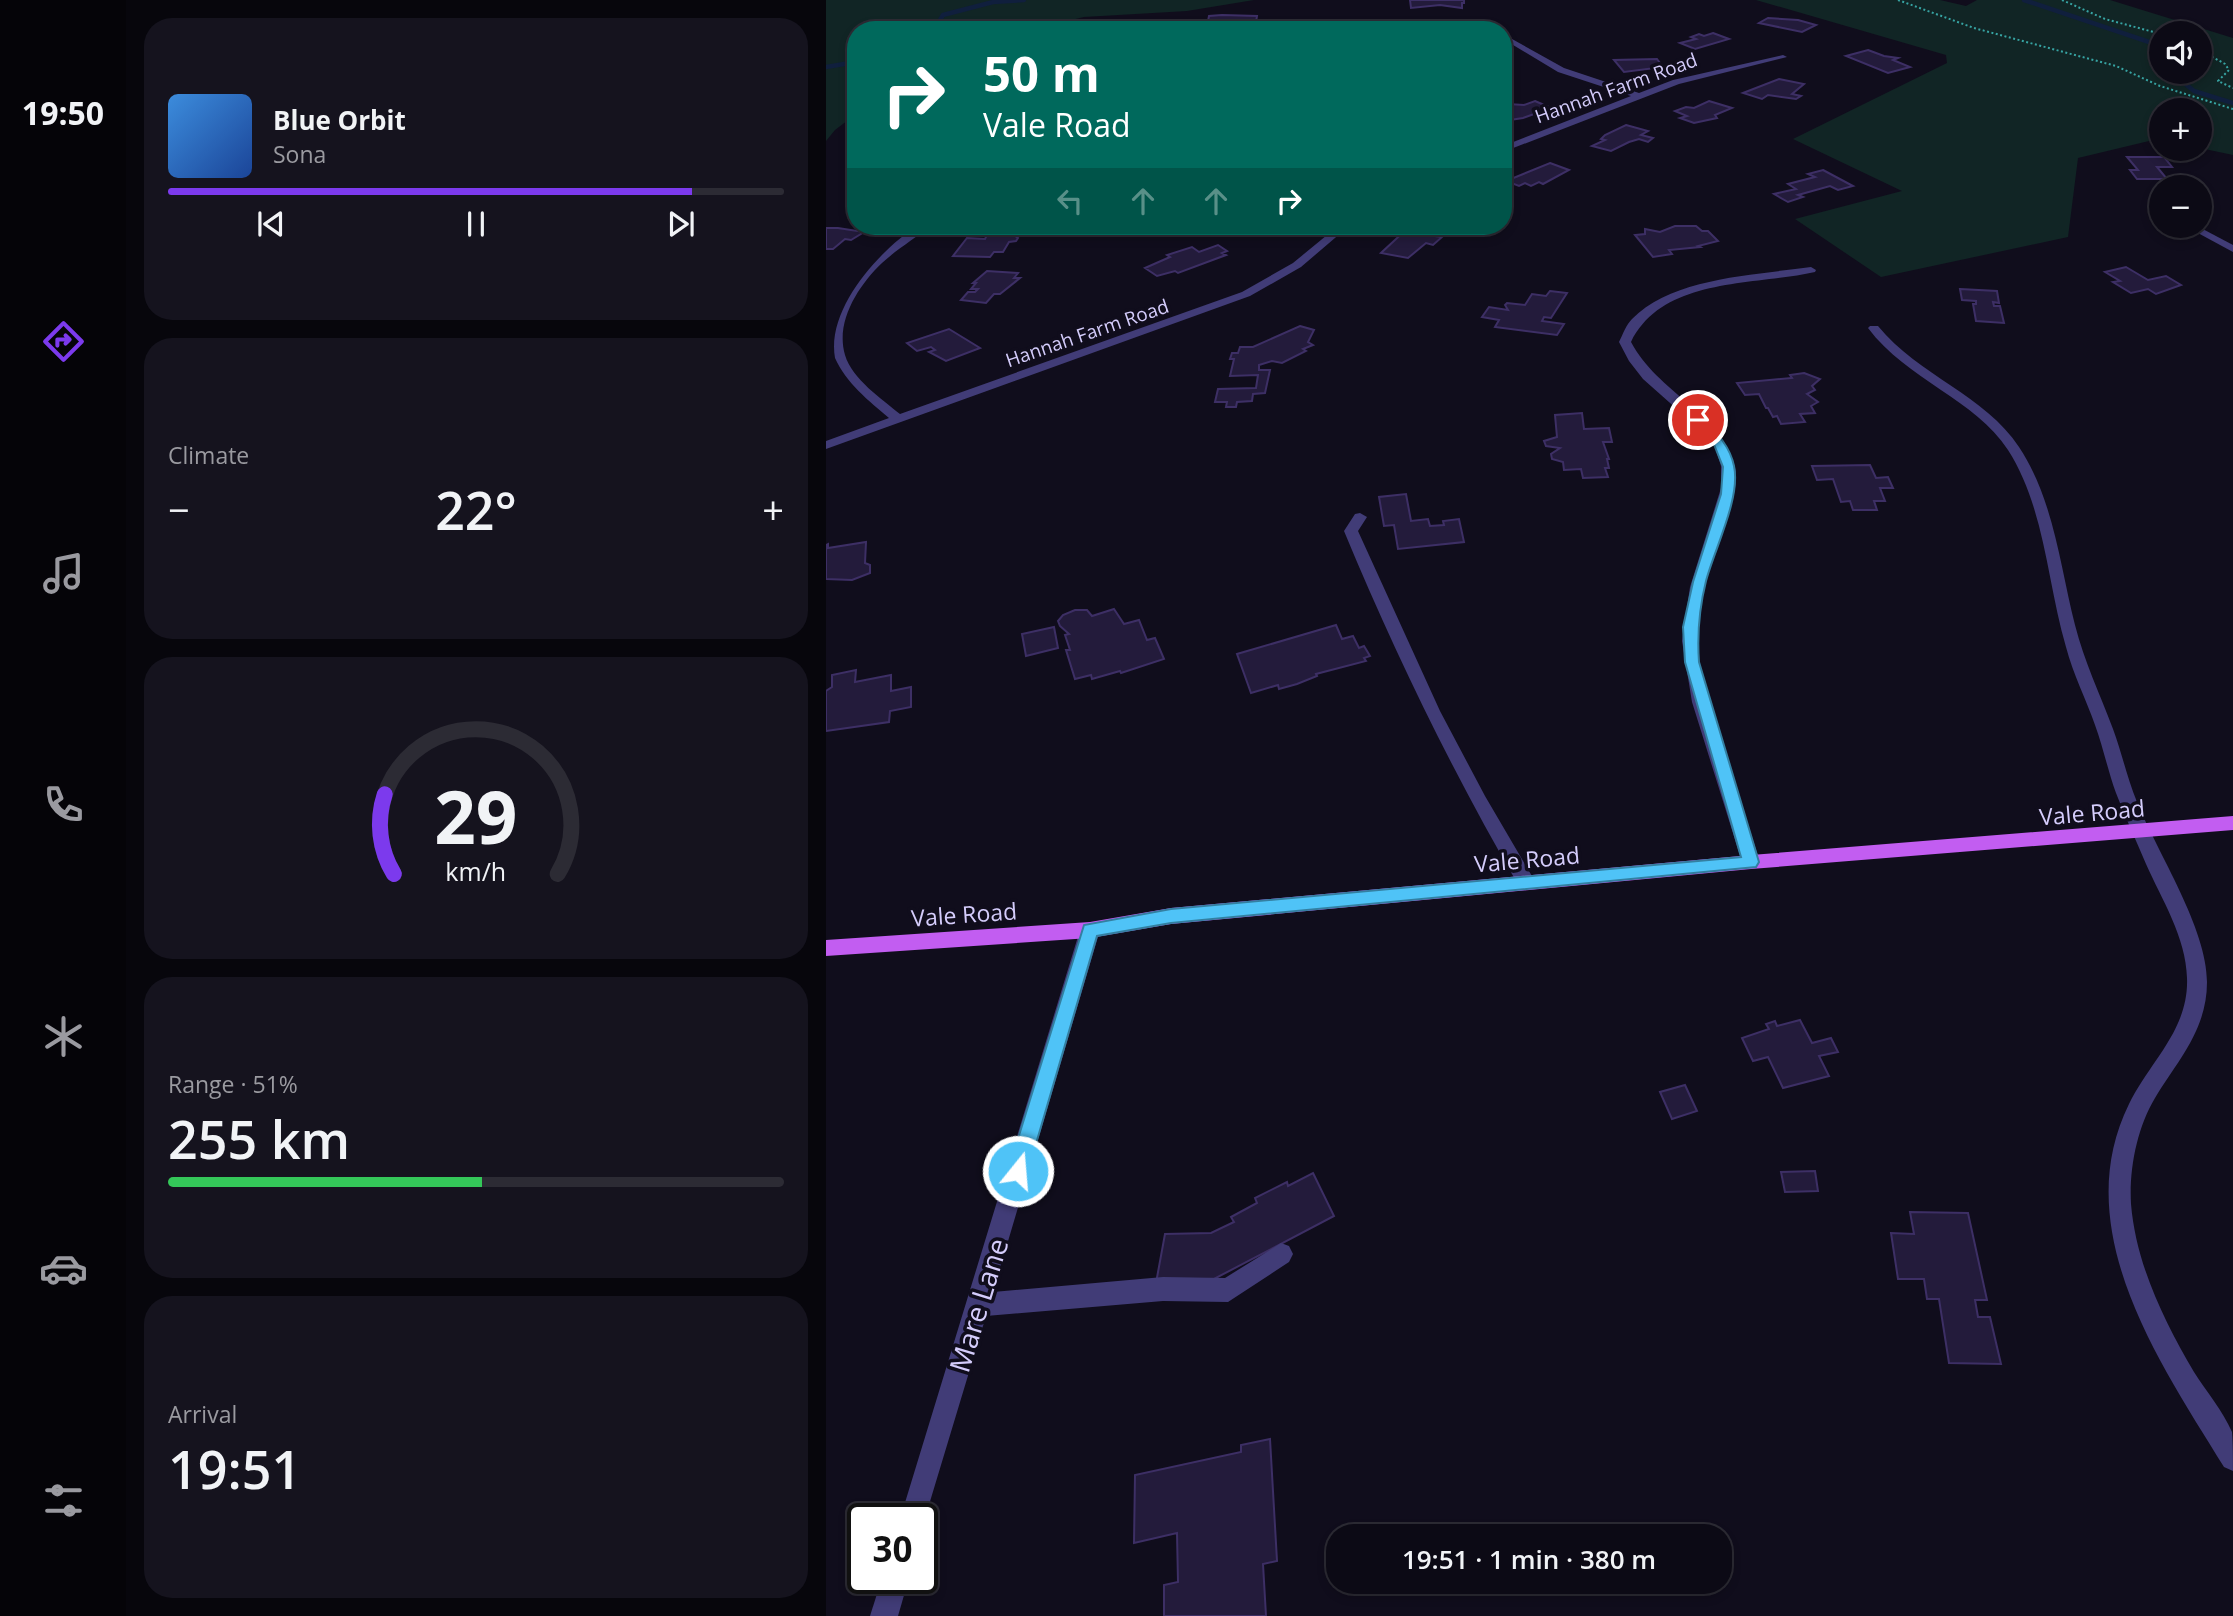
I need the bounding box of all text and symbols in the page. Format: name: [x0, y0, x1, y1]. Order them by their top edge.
map controls: [2149, 21, 2212, 238]
button: sound: [2149, 21, 2212, 84]
text: 50 m: [983, 40, 1100, 106]
street label: Hannah Farm Road: [1531, 47, 1701, 129]
icon: right: [868, 49, 959, 140]
text: 19:50: [22, 91, 104, 134]
button: +: [2149, 98, 2212, 161]
text: Blue Orbit: [273, 102, 406, 138]
text: Vale Road: [983, 103, 1131, 146]
text: Sona: [273, 138, 326, 170]
button: −: [2149, 175, 2212, 238]
icon: left: [1051, 182, 1089, 220]
icon: ahead: [1124, 182, 1162, 220]
icon: ahead: [1197, 182, 1235, 220]
icon: right: [1270, 182, 1308, 220]
icon: previous: [252, 205, 290, 243]
icon: pause: [457, 205, 495, 243]
icon: next: [662, 205, 700, 243]
street label: Hannah Farm Road: [1002, 293, 1172, 373]
icon: directions: [39, 317, 88, 366]
pin: [1668, 390, 1728, 450]
icon: arrive: [1679, 401, 1717, 439]
text: Climate: [168, 439, 249, 471]
text: 22°: [435, 474, 517, 545]
text: −: [168, 483, 190, 535]
text: +: [762, 483, 784, 535]
icon: music: [39, 549, 88, 598]
text: 29: [434, 766, 518, 865]
icon: phone: [39, 780, 88, 829]
street label: Vale Road: [2038, 791, 2146, 833]
street label: Vale Road: [1473, 838, 1581, 880]
text: km/h: [446, 854, 506, 888]
street label: Vale Road: [910, 894, 1018, 934]
icon: climate: [39, 1012, 88, 1061]
text: Range · 51%: [168, 1068, 298, 1100]
text: 255 km: [168, 1103, 350, 1174]
position arrow: [981, 1134, 1055, 1208]
street label: Mare Lane: [940, 1233, 1016, 1377]
icon: car: [39, 1244, 88, 1293]
text: Arrival: [168, 1398, 237, 1430]
text: 19:51: [168, 1433, 301, 1504]
icon: filters: [39, 1476, 88, 1525]
speed limit sign: 30: [847, 1503, 938, 1594]
text: 19:51 · 1 min · 380 m: [1402, 1541, 1656, 1577]

